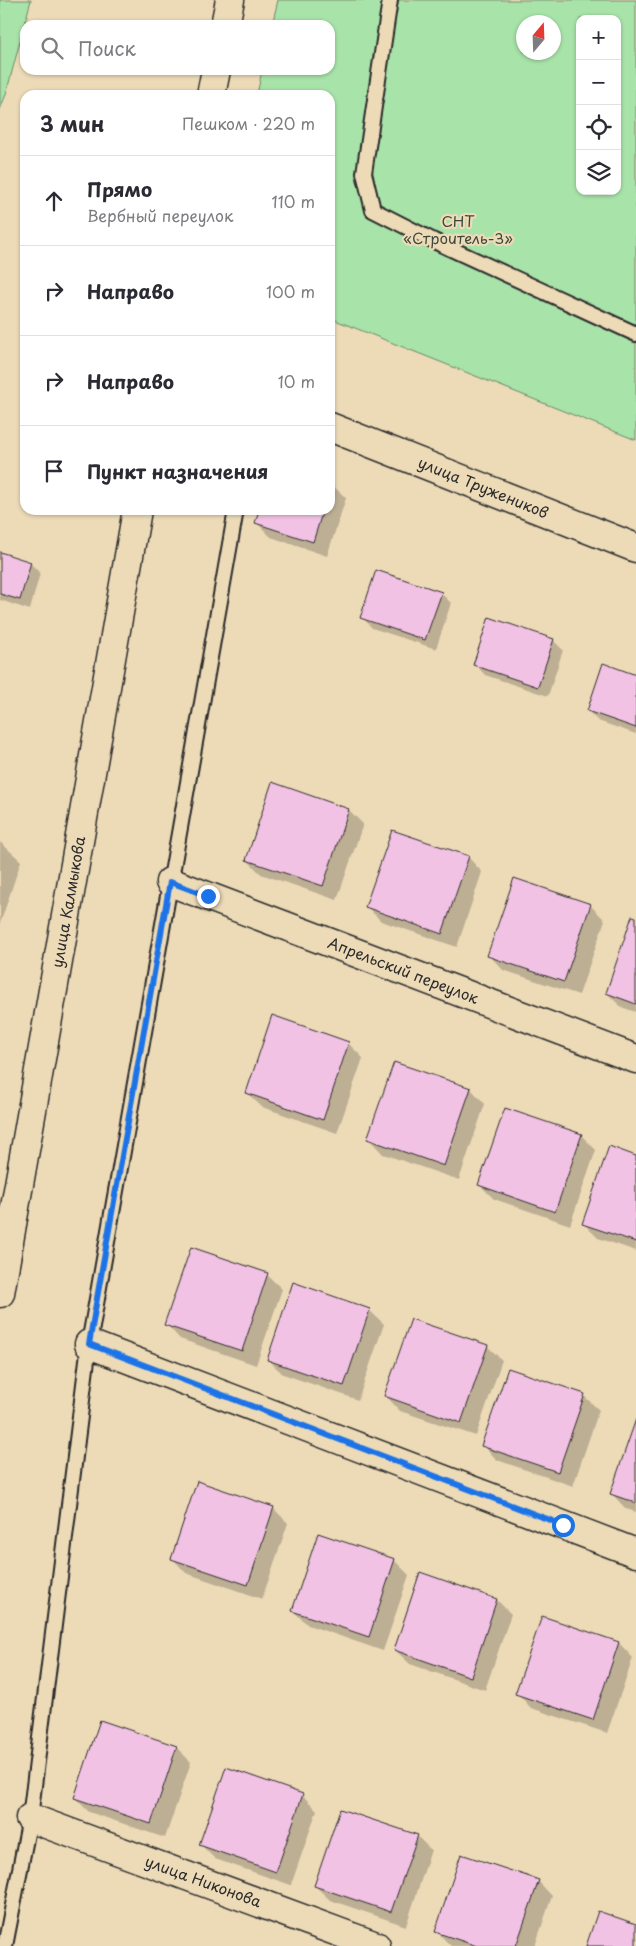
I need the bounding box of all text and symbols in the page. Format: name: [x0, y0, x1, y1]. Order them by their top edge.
north arrow: [516, 15, 561, 60]
map controls: [576, 15, 621, 195]
button: +: [576, 15, 621, 60]
search box: [20, 20, 335, 75]
icon: search: [38, 34, 66, 62]
text: Поиск: [78, 34, 136, 62]
button: −: [576, 60, 621, 105]
button: locate: [576, 105, 621, 150]
text: 3 мин: [40, 107, 104, 139]
text: Пешком · 220 m: [182, 111, 315, 135]
button: layers: [576, 150, 621, 195]
text: Прямо: [87, 175, 152, 203]
icon: ahead: [40, 187, 68, 215]
text: 110 m: [272, 189, 315, 213]
text: Вербный переулок: [87, 203, 233, 227]
park label: СНТ «Строитель-3»: [403, 209, 513, 249]
icon: right: [40, 277, 68, 305]
text: Направо: [87, 277, 174, 305]
text: 100 m: [266, 279, 315, 303]
icon: right: [40, 367, 68, 395]
text: Направо: [87, 367, 174, 395]
text: 10 m: [278, 369, 315, 393]
street label: улица Тружеников: [415, 450, 553, 523]
icon: arrive: [40, 457, 68, 485]
text: Пункт назначения: [87, 457, 268, 485]
street label: улица Калмыкова: [45, 834, 91, 969]
route end: [197, 885, 220, 908]
street label: Апрельский переулок: [325, 930, 482, 1009]
route start: [552, 1514, 575, 1537]
street label: улица Никонова: [142, 1849, 266, 1913]

